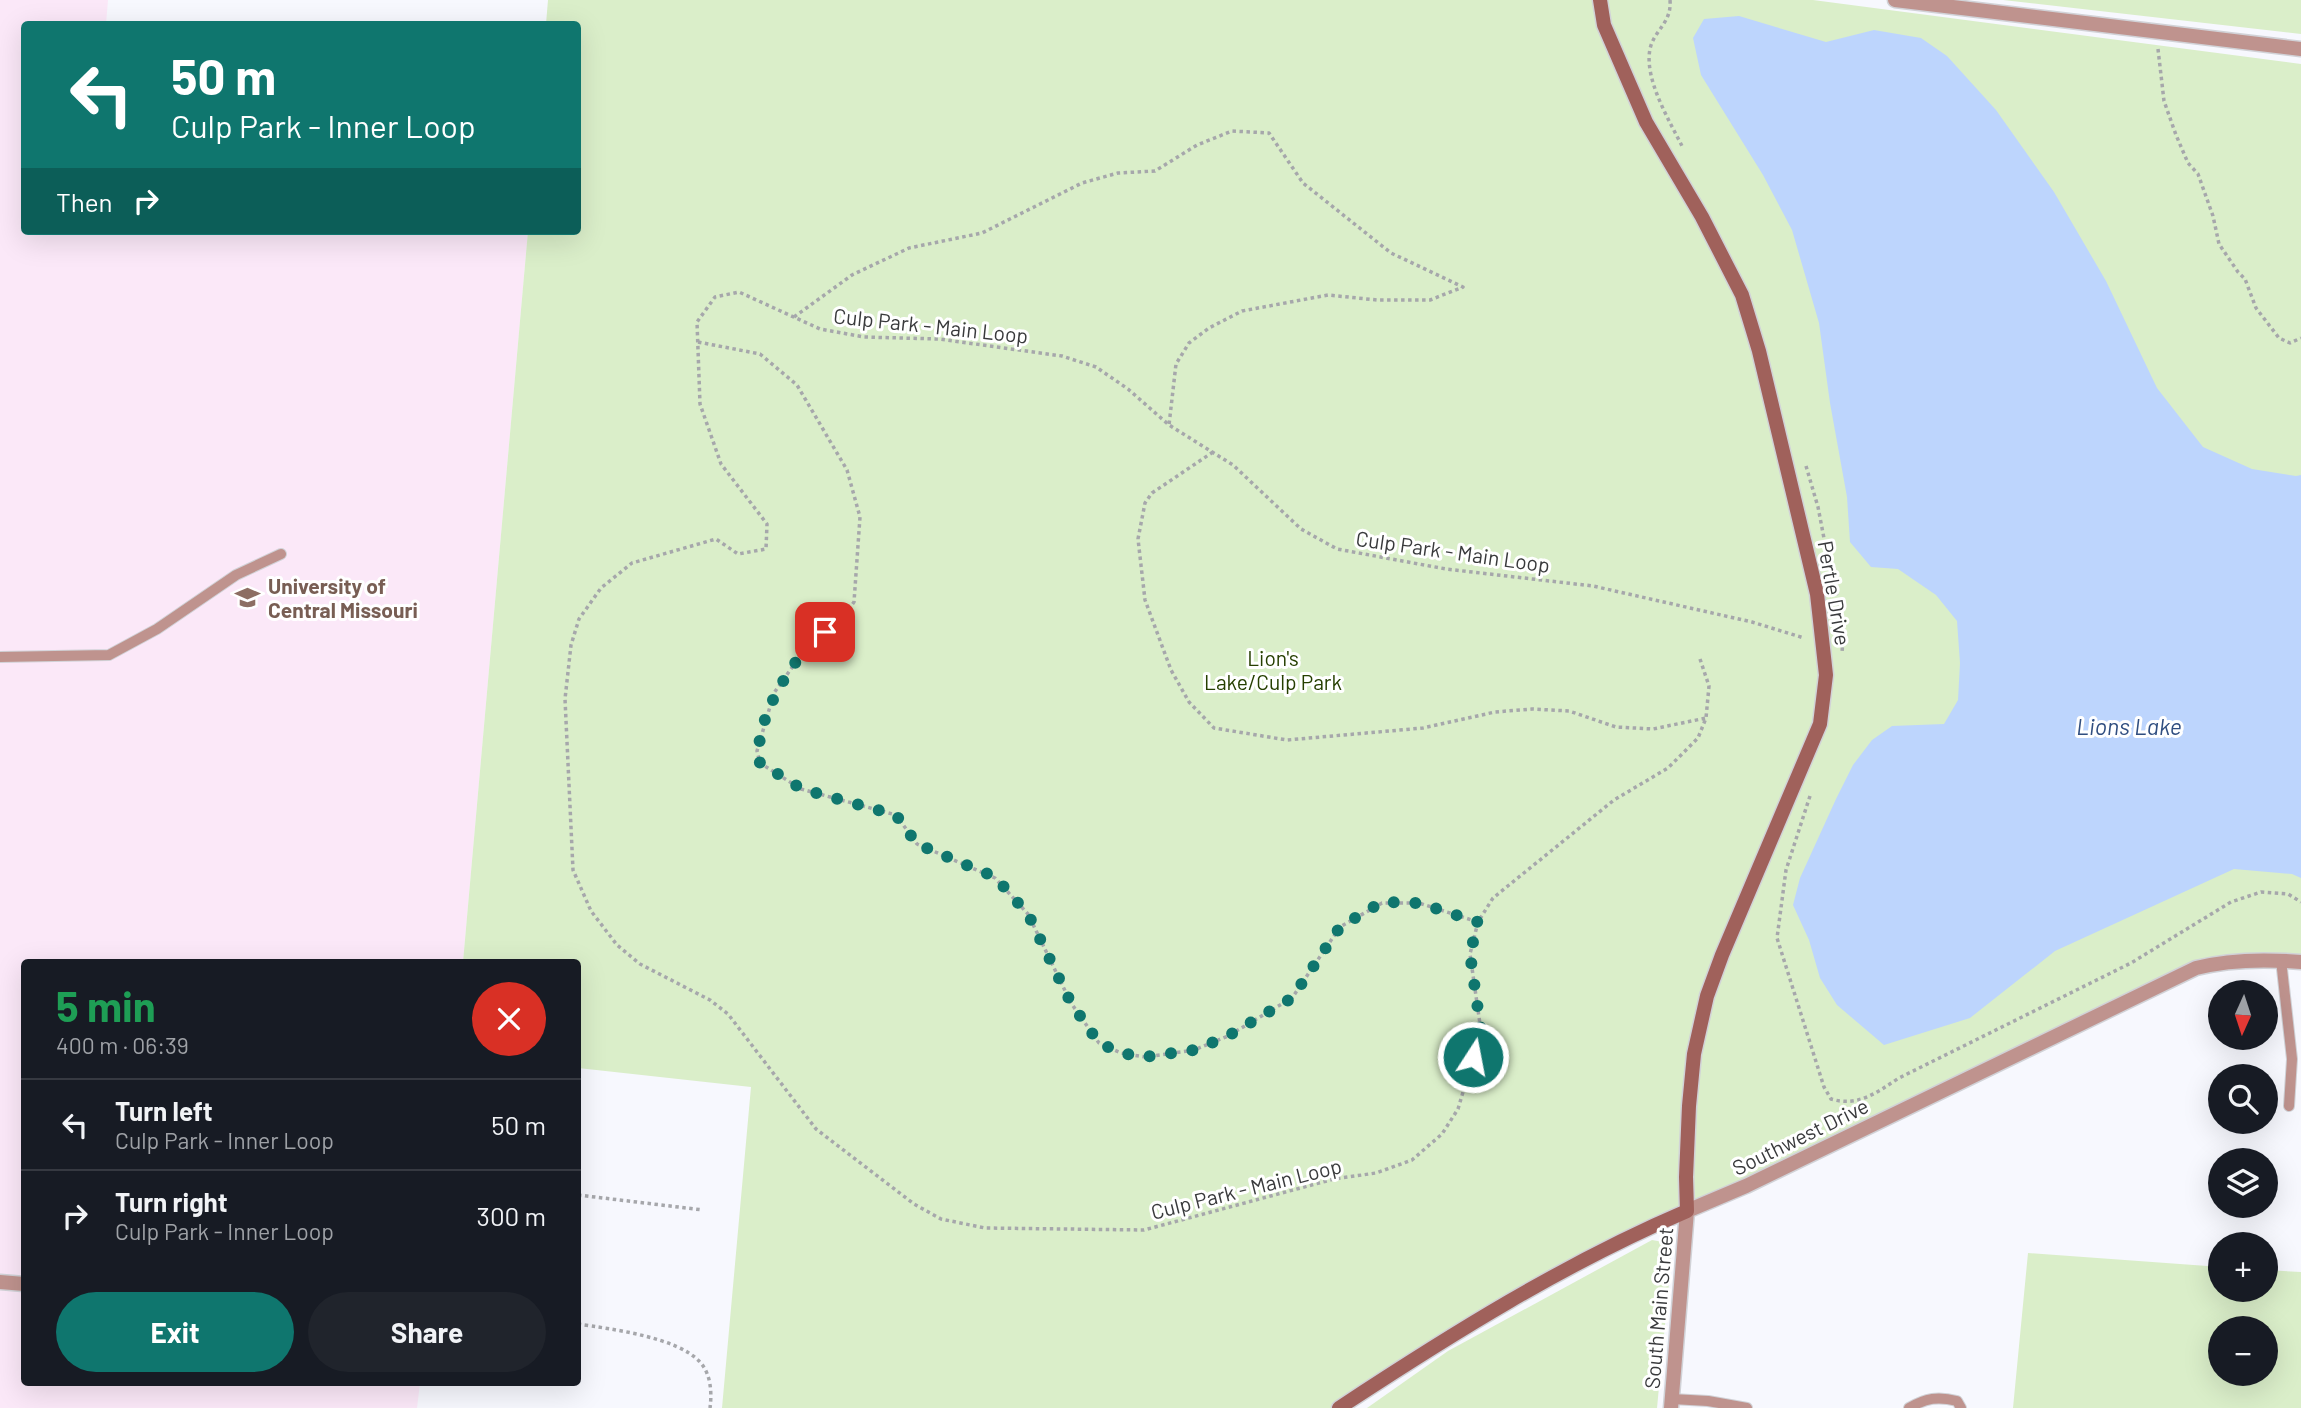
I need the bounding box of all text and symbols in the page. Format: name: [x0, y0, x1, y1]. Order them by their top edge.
text: 50 m: [171, 46, 276, 105]
icon: left: [56, 49, 147, 140]
text: Culp Park - Inner Loop: [171, 106, 476, 144]
icon: right: [127, 182, 165, 220]
text: Then: [56, 186, 113, 217]
street label: Culp Park - Main Loop: [832, 302, 1030, 348]
street label: Culp Park - Main Loop: [1354, 525, 1552, 577]
street label: Pertle Drive: [1814, 539, 1856, 647]
place label: University of Central Missouri: [268, 573, 418, 622]
school or university icon: University of Central Missouri: [234, 583, 262, 611]
pin: [795, 602, 855, 662]
icon: arrive: [806, 613, 844, 651]
park label: Lion's Lake/Culp Park: [1204, 645, 1342, 694]
water label: Lions Lake: [2076, 712, 2182, 740]
text: 5 min: [56, 980, 156, 1030]
north arrow: [2208, 980, 2278, 1050]
map controls: [2208, 980, 2278, 1386]
button: close: [472, 982, 546, 1056]
position arrow: [1436, 1020, 1510, 1094]
text: 400 m · 06:39: [56, 1031, 189, 1059]
button: search: [2208, 1064, 2278, 1134]
street label: Southwest Drive: [1728, 1092, 1872, 1180]
text: Turn left: [115, 1095, 213, 1126]
icon: left: [56, 1106, 94, 1144]
text: 50 m: [491, 1109, 546, 1140]
text: Culp Park - Inner Loop: [115, 1126, 334, 1154]
button: layers: [2208, 1148, 2278, 1218]
street label: Culp Park - Main Loop: [1148, 1152, 1344, 1224]
text: Turn right: [115, 1186, 228, 1217]
icon: right: [56, 1197, 94, 1235]
text: 300 m: [477, 1200, 546, 1231]
text: Culp Park - Inner Loop: [115, 1217, 334, 1245]
street label: South Main Street: [1638, 1226, 1678, 1390]
button: +: [2208, 1232, 2278, 1302]
button: Exit: [56, 1292, 294, 1372]
button: Share: [308, 1292, 546, 1372]
button: −: [2208, 1316, 2278, 1386]

